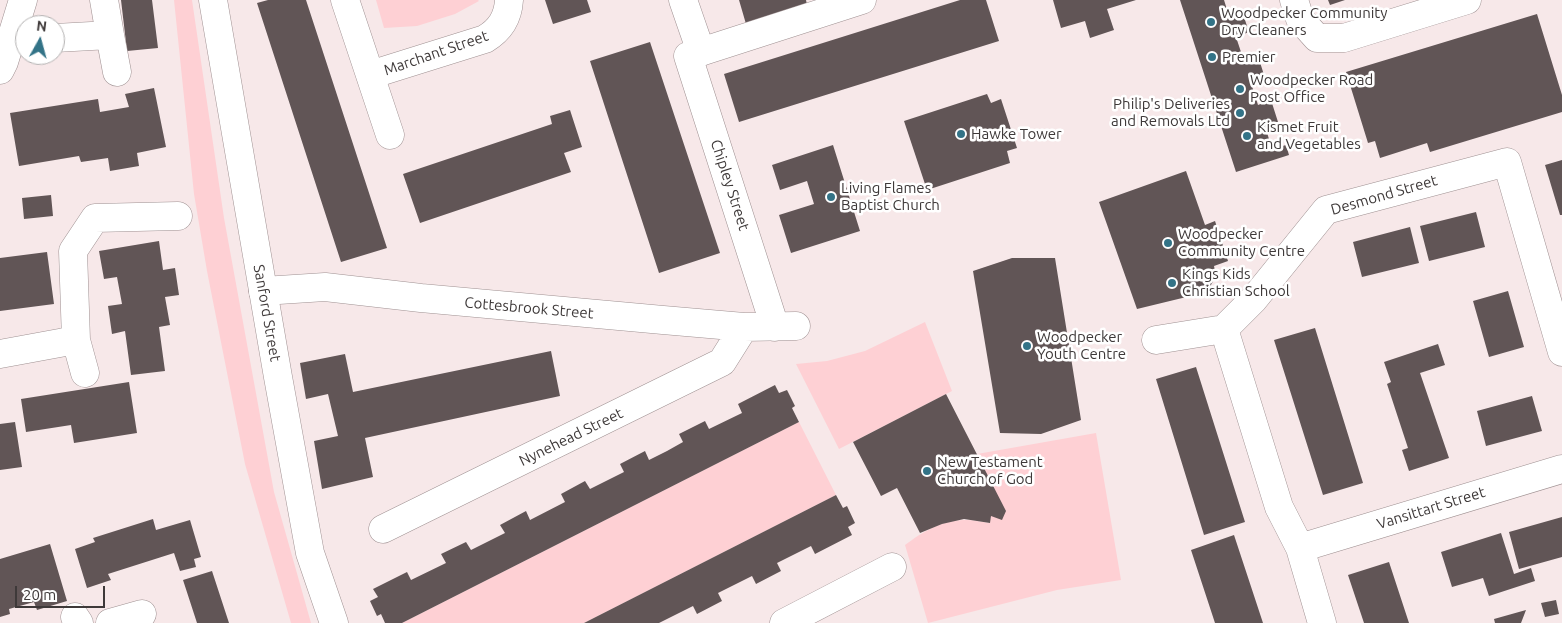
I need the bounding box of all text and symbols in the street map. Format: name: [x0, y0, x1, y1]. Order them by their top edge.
place label: Woodpecker Community Dry Cleaners: [1221, 4, 1387, 39]
north arrow: [15, 15, 65, 65]
marker: Woodpecker Community Dry Cleaners: [1205, 16, 1217, 28]
text: N: [36, 18, 48, 35]
street label: Marchant Street: [381, 27, 491, 79]
place label: Premier: [1222, 48, 1275, 66]
marker: Premier: [1206, 51, 1218, 63]
place label: Woodpecker Road Post Office: [1250, 71, 1373, 106]
marker: Woodpecker Road Post Office: [1234, 83, 1246, 95]
place label: Philip's Deliveries and Removals Ltd: [1111, 95, 1230, 130]
marker: Philip's Deliveries and Removals Ltd: [1234, 107, 1246, 119]
place label: Kismet Fruit and Vegetables: [1257, 118, 1361, 153]
place label: Hawke Tower: [971, 125, 1062, 143]
marker: Hawke Tower: [955, 128, 967, 140]
marker: Kismet Fruit and Vegetables: [1241, 130, 1253, 142]
street label: Chipley Street: [707, 137, 753, 233]
street label: Desmond Street: [1329, 171, 1439, 219]
place label: Living Flames Baptist Church: [841, 179, 940, 214]
marker: Living Flames Baptist Church: [825, 191, 837, 203]
place label: Woodpecker Community Centre: [1178, 225, 1305, 260]
marker: Woodpecker Community Centre: [1162, 237, 1174, 249]
street label: Sanford Street: [250, 263, 284, 363]
place label: Kings Kids Christian School: [1182, 265, 1290, 300]
marker: Kings Kids Christian School: [1166, 277, 1178, 289]
street label: Cottesbrook Street: [464, 293, 594, 323]
place label: Woodpecker Youth Centre: [1037, 328, 1126, 363]
marker: Woodpecker Youth Centre: [1021, 340, 1033, 352]
street label: Nynehead Street: [516, 404, 626, 470]
place label: New Testament Church of God: [937, 453, 1043, 488]
marker: New Testament Church of God: [921, 465, 933, 477]
street label: Vansittart Street: [1375, 483, 1487, 533]
scale bar: [18, 576, 108, 608]
text: 20 m: [23, 586, 56, 603]

